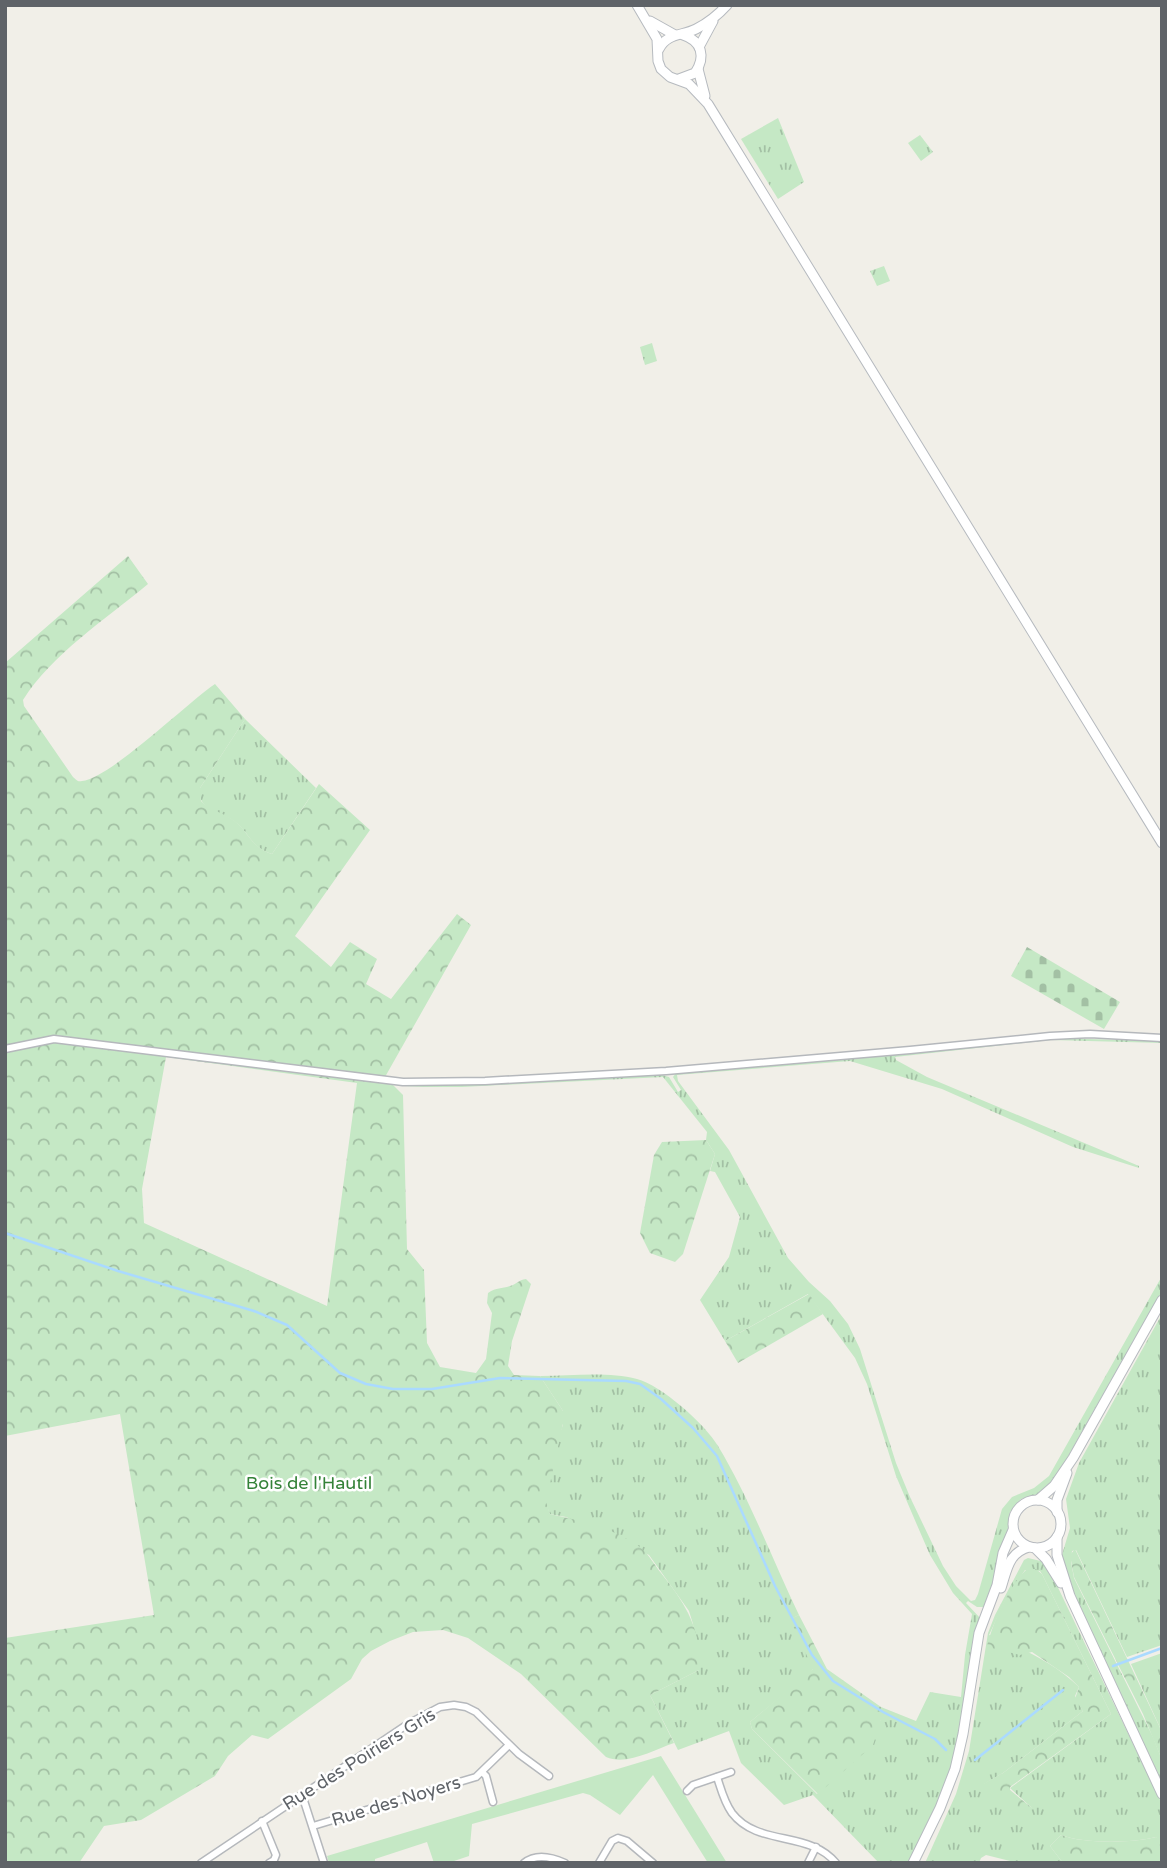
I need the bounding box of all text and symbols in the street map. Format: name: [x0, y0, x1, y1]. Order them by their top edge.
park label: Bois de l'Hautil: [246, 1472, 372, 1494]
street label: Rue des Poiriers Gris: [278, 1703, 440, 1815]
street label: Rue des Noyers: [329, 1771, 463, 1831]

